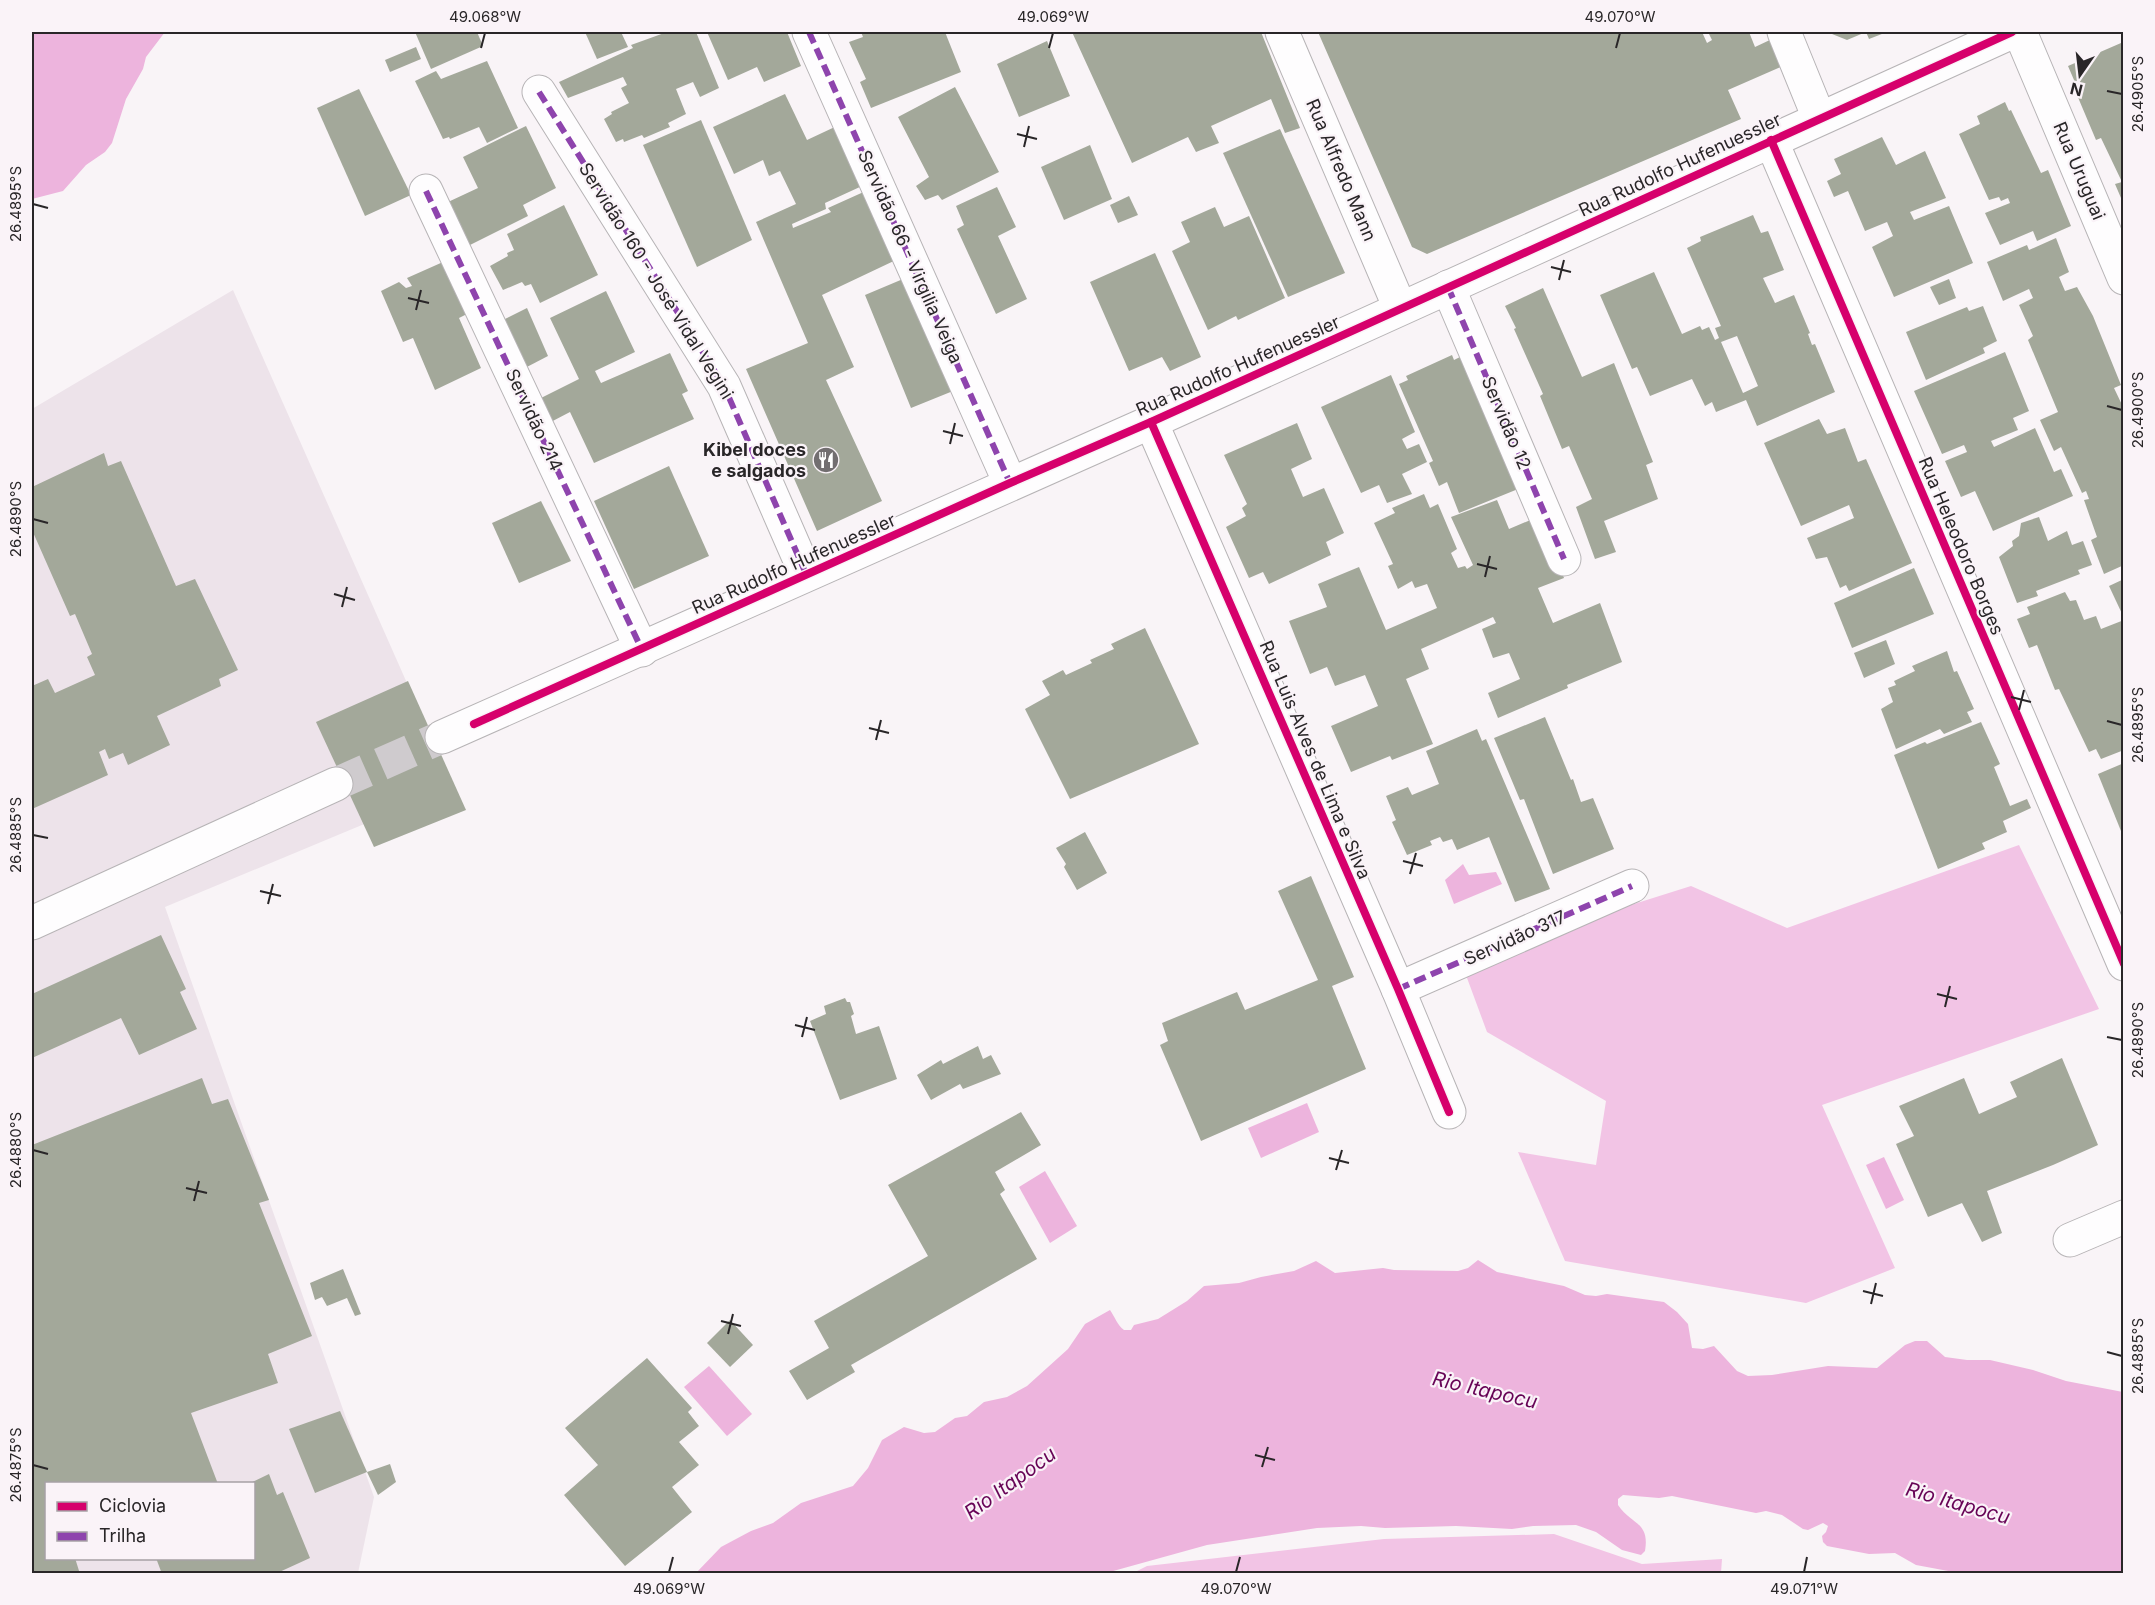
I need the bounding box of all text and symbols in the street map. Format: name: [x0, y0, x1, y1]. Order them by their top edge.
text: 49.068°W: [449, 7, 521, 26]
text: 49.069°W: [1017, 7, 1089, 26]
text: 49.070°W: [1584, 7, 1656, 26]
north arrow: [2050, 45, 2110, 105]
text: 26.4905°S: [2128, 56, 2147, 132]
text: N: [2068, 78, 2085, 101]
street label: Rua Alfredo Mann: [1302, 96, 1381, 244]
street label: Rua Rudolfo Hufenuessler: [1575, 108, 1785, 221]
street label: Rua Uruguai: [2049, 119, 2110, 223]
street label: Servidão 66 - Virgilia Veiga: [854, 147, 967, 367]
street label: Servidão 160 - José Vidal Vegini: [575, 159, 738, 403]
text: 26.4895°S: [6, 166, 25, 242]
street label: Rua Rudolfo Hufenuessler: [1133, 311, 1343, 420]
street label: Servidão 214: [502, 365, 567, 474]
text: 26.4900°S: [2128, 372, 2147, 448]
street label: Servidão 12: [1477, 373, 1535, 472]
place label: Kibel doces e salgados: [703, 439, 806, 481]
restaurant icon: Kibel doces e salgados: [811, 445, 841, 475]
street label: Rua Heleodoro Borges: [1914, 454, 2008, 638]
text: 26.4890°S: [6, 481, 25, 557]
street label: Rua Rudolfo Hufenuessler: [689, 509, 899, 618]
street label: Rua Luis Alves de Lima e Silva: [1256, 637, 1375, 882]
text: 26.4895°S: [2128, 687, 2147, 763]
text: 26.4885°S: [6, 797, 25, 873]
street label: Servidão 317: [1461, 906, 1569, 969]
text: 26.4890°S: [2128, 1002, 2147, 1078]
text: 26.4880°S: [6, 1112, 25, 1188]
text: 26.4885°S: [2128, 1318, 2147, 1394]
water label: Rio Itapocu: [1430, 1366, 1540, 1414]
text: 26.4875°S: [6, 1427, 25, 1503]
water label: Rio Itapocu: [960, 1442, 1061, 1524]
water label: Rio Itapocu: [1903, 1477, 2013, 1529]
legend: [45, 1482, 255, 1560]
text: Ciclovia: [99, 1495, 166, 1516]
text: Trilha: [99, 1525, 146, 1546]
text: 49.069°W: [633, 1579, 705, 1598]
text: 49.070°W: [1200, 1579, 1272, 1598]
text: 49.071°W: [1770, 1579, 1838, 1598]

